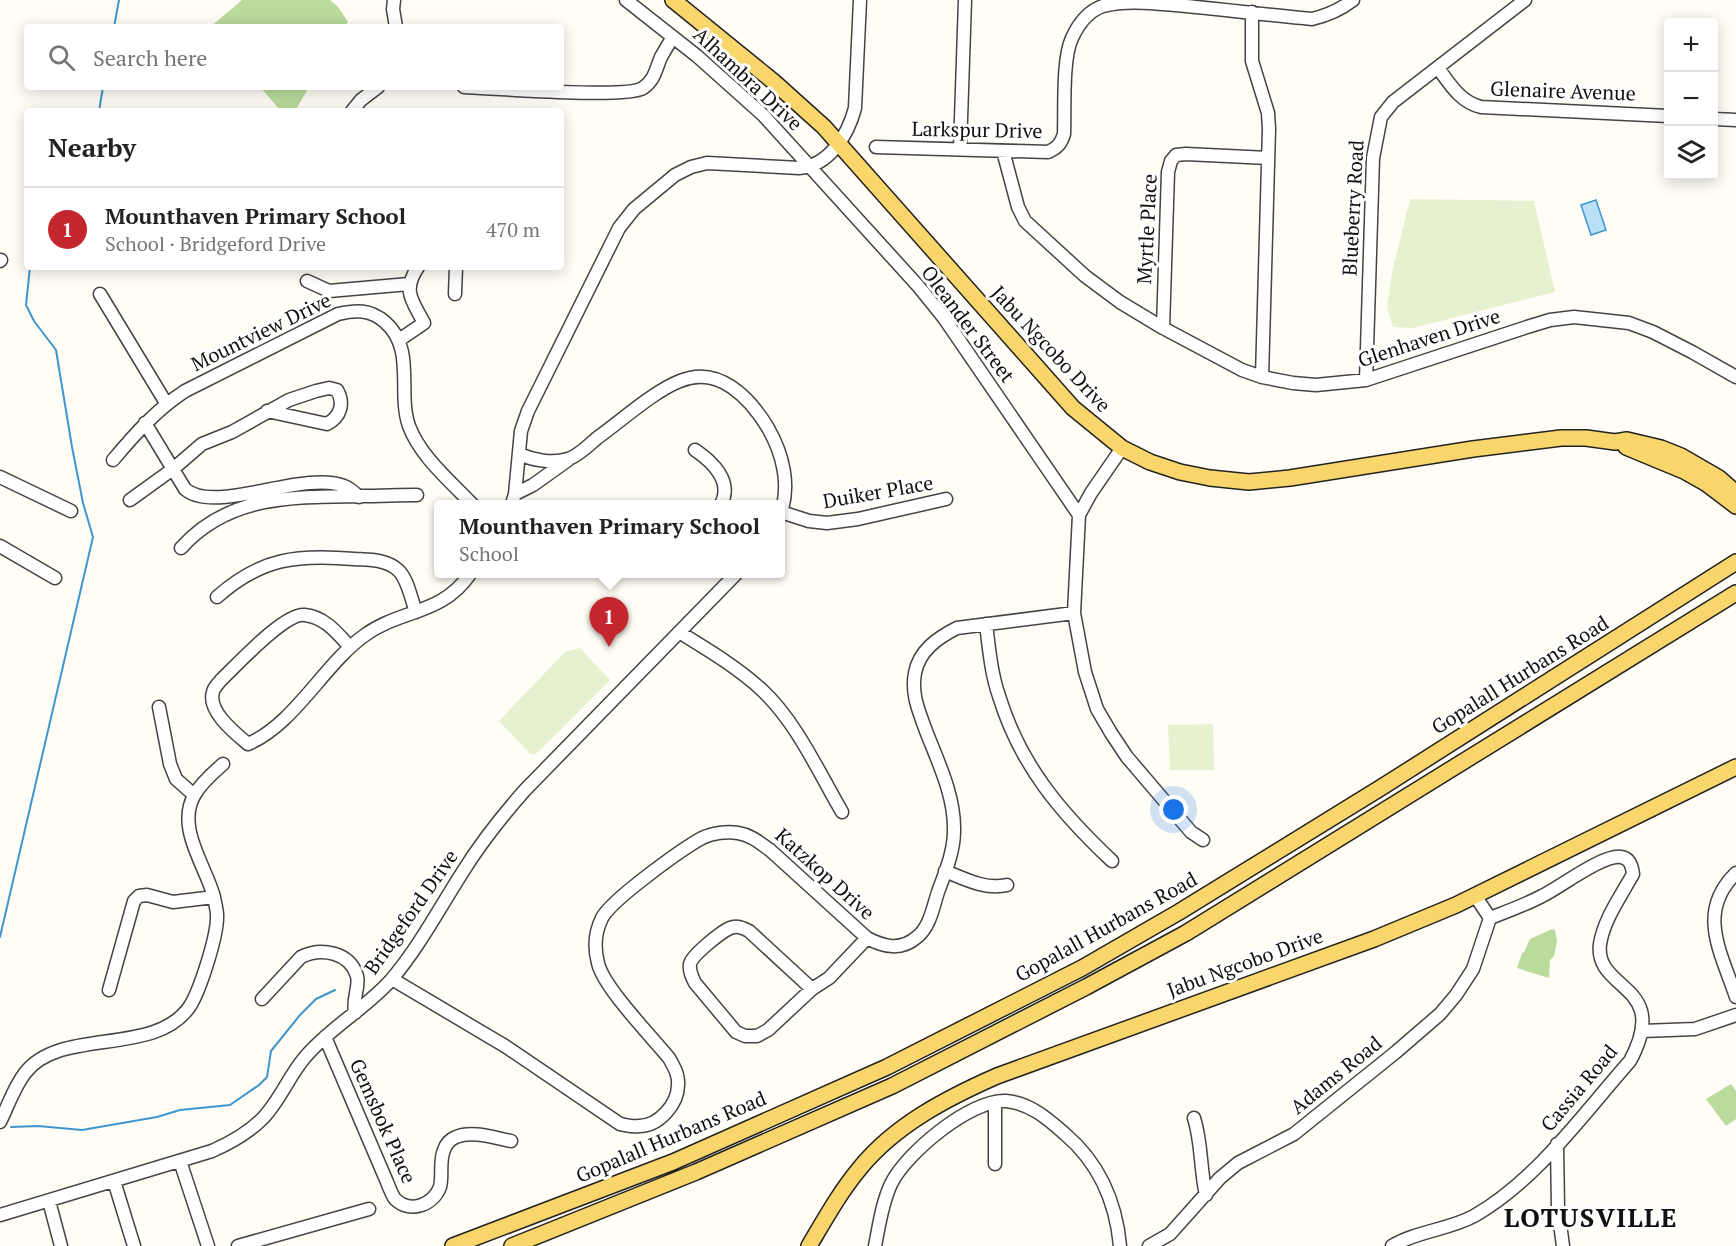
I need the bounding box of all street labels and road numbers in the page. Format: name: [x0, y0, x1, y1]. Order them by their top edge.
street label: Alhambra Drive: [688, 21, 809, 136]
street label: Glenaire Avenue: [1490, 74, 1636, 107]
street label: Larkspur Drive: [911, 115, 1043, 144]
street label: Blueberry Road: [1335, 139, 1370, 277]
street label: Myrtle Place: [1130, 173, 1163, 285]
street label: Oleander Street: [916, 260, 1022, 388]
street label: Jabu Ngcobo Drive: [986, 280, 1117, 418]
street label: Mountview Drive: [186, 286, 335, 377]
street label: Glenhaven Drive: [1354, 302, 1503, 373]
street label: Duiker Place: [821, 469, 935, 514]
street label: Gopalall Hurbans Road: [1426, 609, 1613, 740]
street label: Katzkop Drive: [770, 822, 881, 926]
street label: Bridgeford Drive: [357, 844, 464, 979]
street label: Gopalall Hurbans Road: [1010, 865, 1202, 988]
street label: Jabu Ngcobo Drive: [1163, 922, 1326, 1003]
street label: Adams Road: [1284, 1029, 1387, 1120]
street label: Cassia Road: [1534, 1038, 1623, 1137]
street label: Gemsbok Place: [344, 1054, 423, 1187]
street label: Gopalall Hurbans Road: [572, 1084, 770, 1189]

